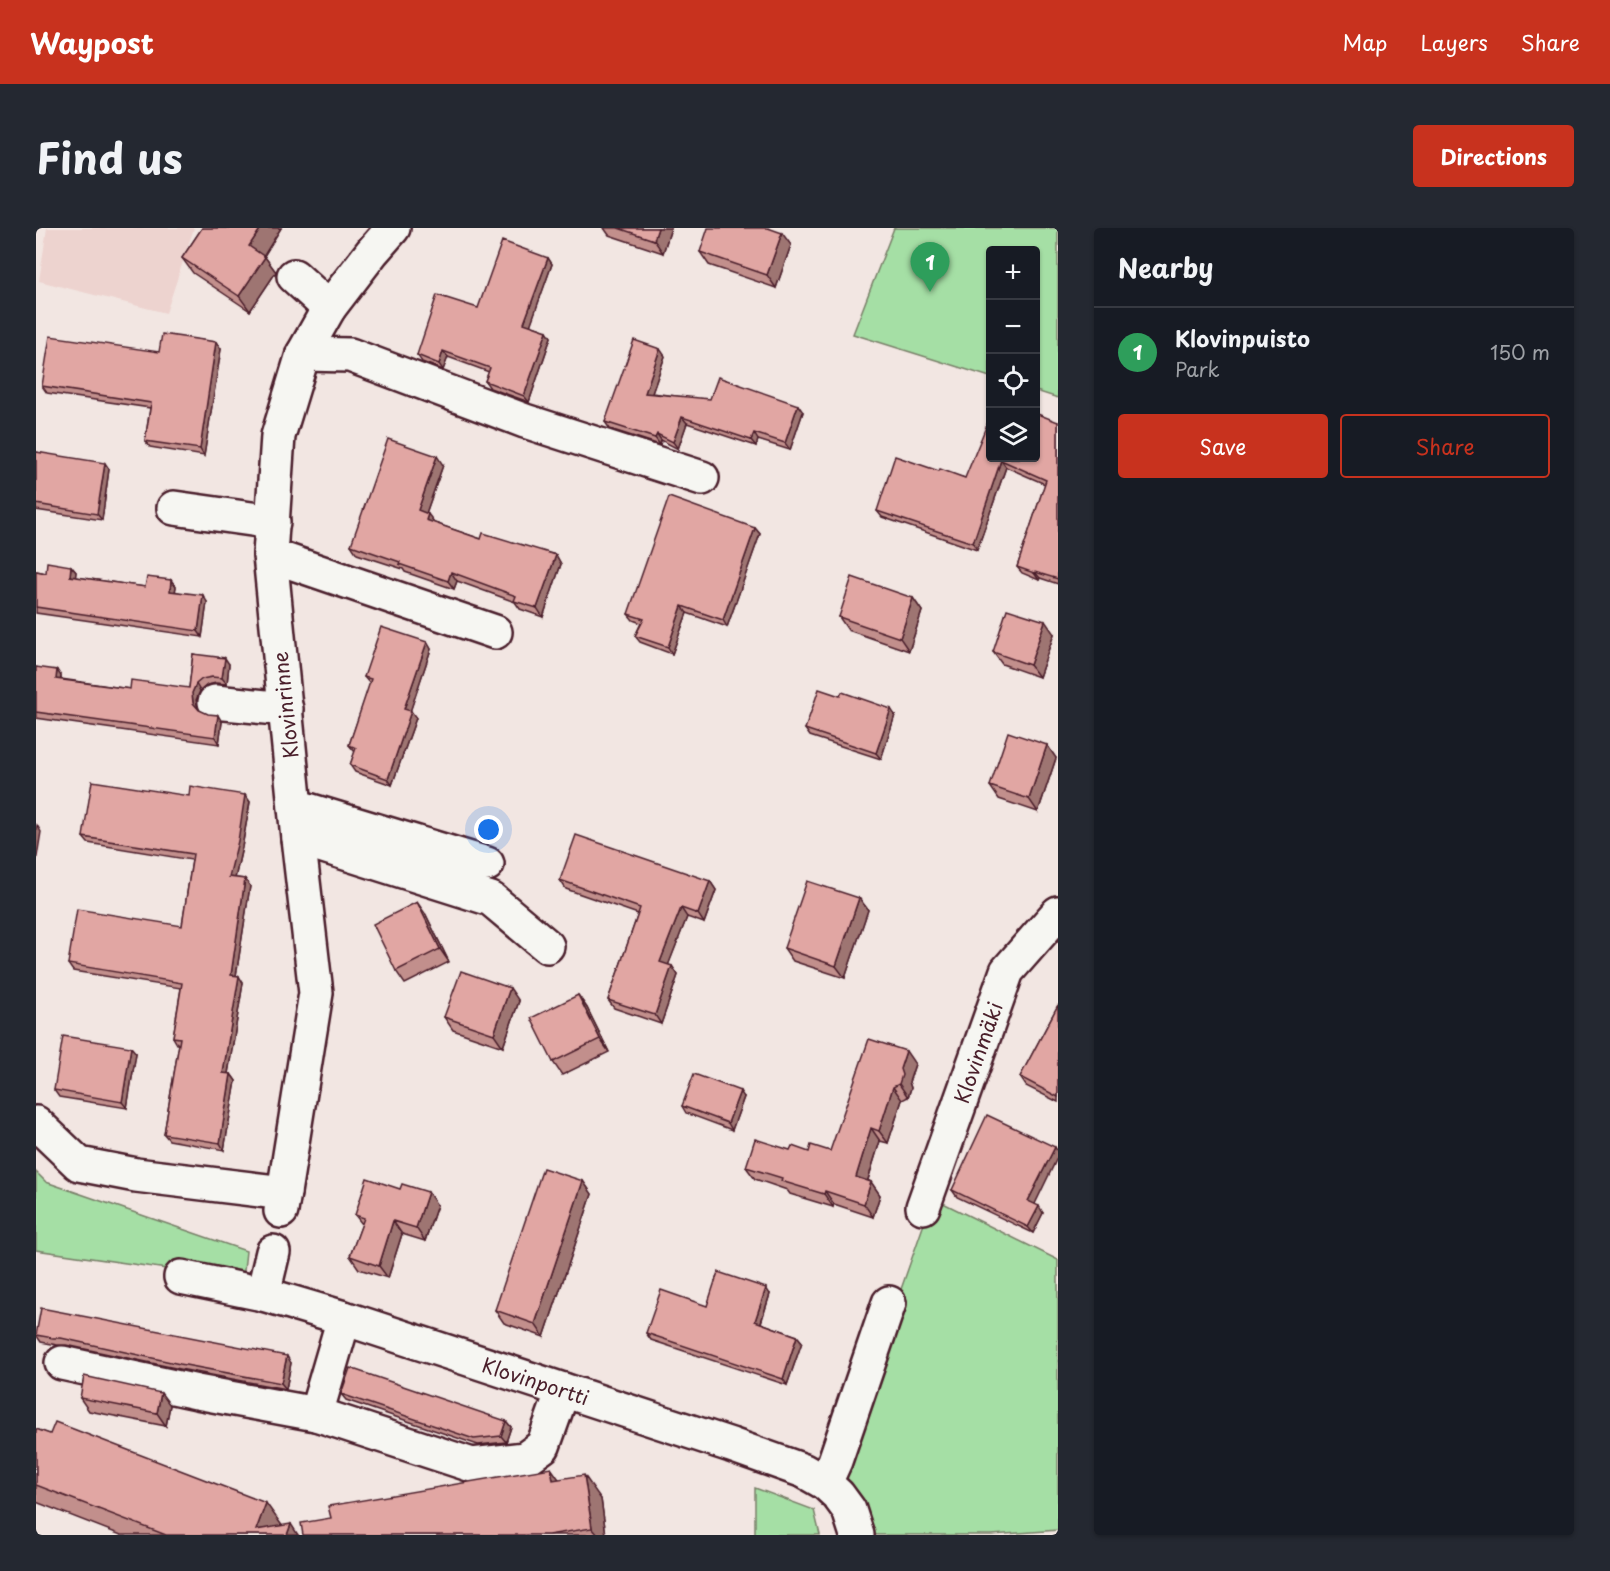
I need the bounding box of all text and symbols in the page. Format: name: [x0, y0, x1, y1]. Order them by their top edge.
text: Waypost: [30, 21, 154, 64]
text: Map: [1343, 26, 1387, 58]
text: Layers: [1420, 26, 1488, 58]
text: Share: [1521, 26, 1580, 58]
text: Find us: [36, 125, 183, 188]
button: Directions: [1413, 125, 1574, 187]
pin: 1: [910, 242, 950, 292]
map controls: [986, 246, 1040, 462]
button: +: [986, 246, 1040, 300]
text: Nearby: [1118, 248, 1213, 287]
button: −: [986, 300, 1040, 354]
text: Klovinpuisto: [1175, 321, 1310, 354]
text: 1: [1133, 337, 1142, 367]
text: 150 m: [1490, 337, 1550, 367]
button: locate: [986, 354, 1040, 408]
text: Park: [1175, 354, 1220, 384]
button: layers: [986, 408, 1040, 462]
button: Save: [1118, 414, 1328, 478]
button: Share: [1340, 414, 1550, 478]
street label: Klovinrinne: [264, 650, 306, 760]
your location: [474, 815, 503, 844]
street label: Klovinmäki: [946, 998, 1010, 1107]
street label: Klovinportti: [478, 1349, 593, 1412]

